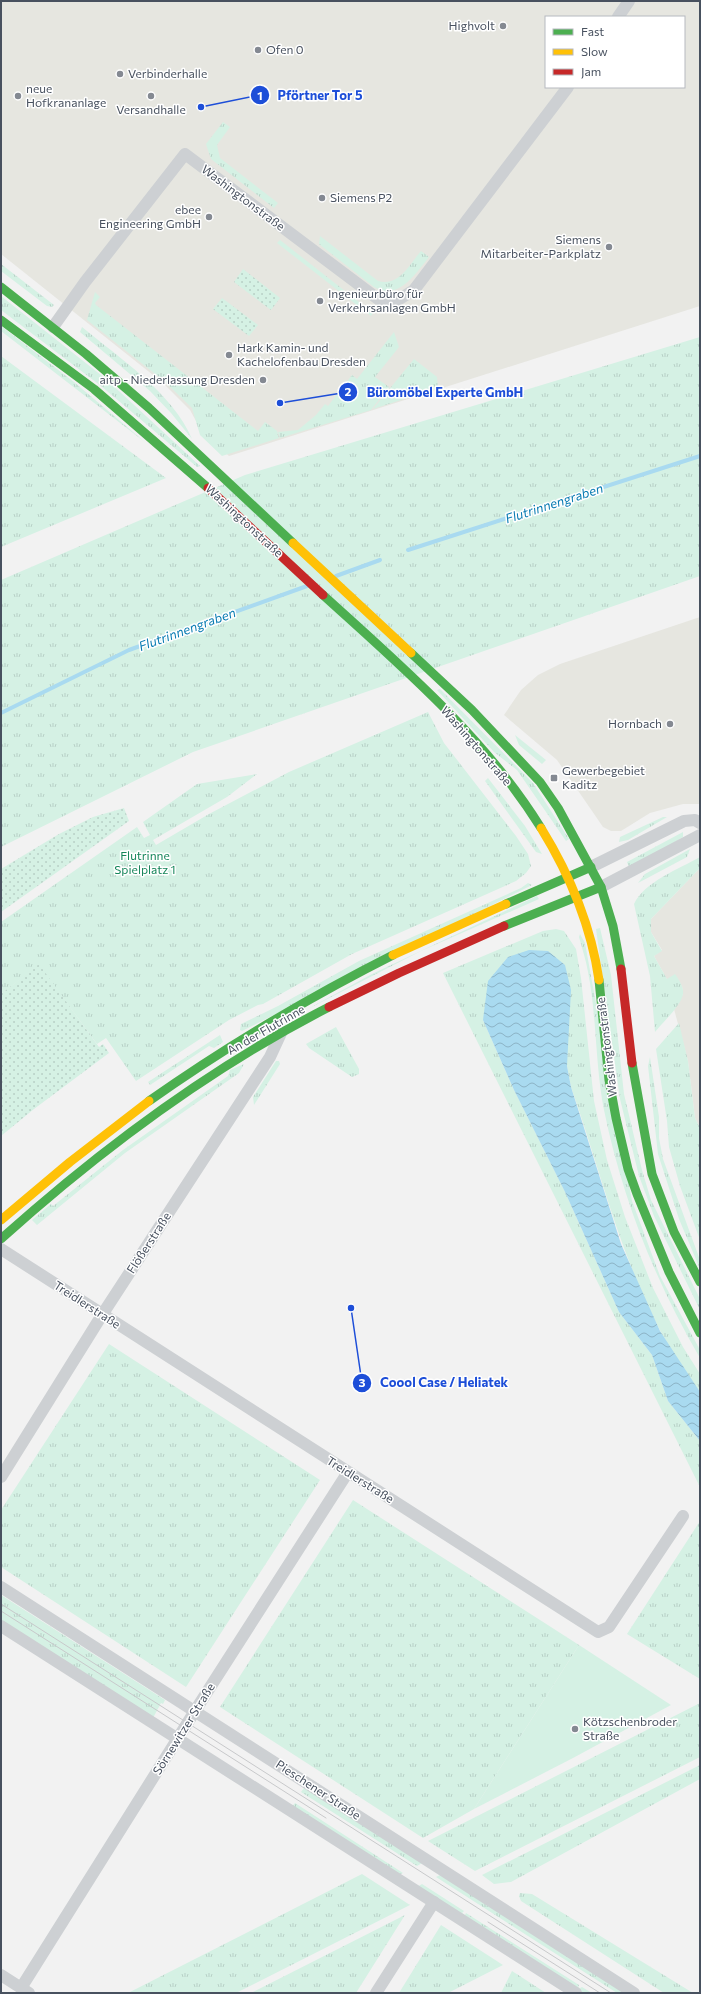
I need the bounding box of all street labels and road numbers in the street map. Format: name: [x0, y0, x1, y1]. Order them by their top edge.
street label: Washingtonstraße: [199, 161, 288, 233]
street label: Washingtonstraße: [203, 481, 286, 560]
street label: Washingtonstraße: [439, 703, 515, 788]
street label: Washingtonstraße: [593, 996, 619, 1098]
street label: An der Flutrinne: [224, 1001, 307, 1057]
street label: Flößerstraße: [123, 1209, 173, 1276]
street label: Treidlerstraße: [52, 1277, 123, 1331]
street label: Treidlerstraße: [324, 1453, 397, 1505]
street label: Sörnewitzer Straße: [149, 1680, 217, 1777]
street label: Pieschener Straße: [274, 1757, 364, 1822]

